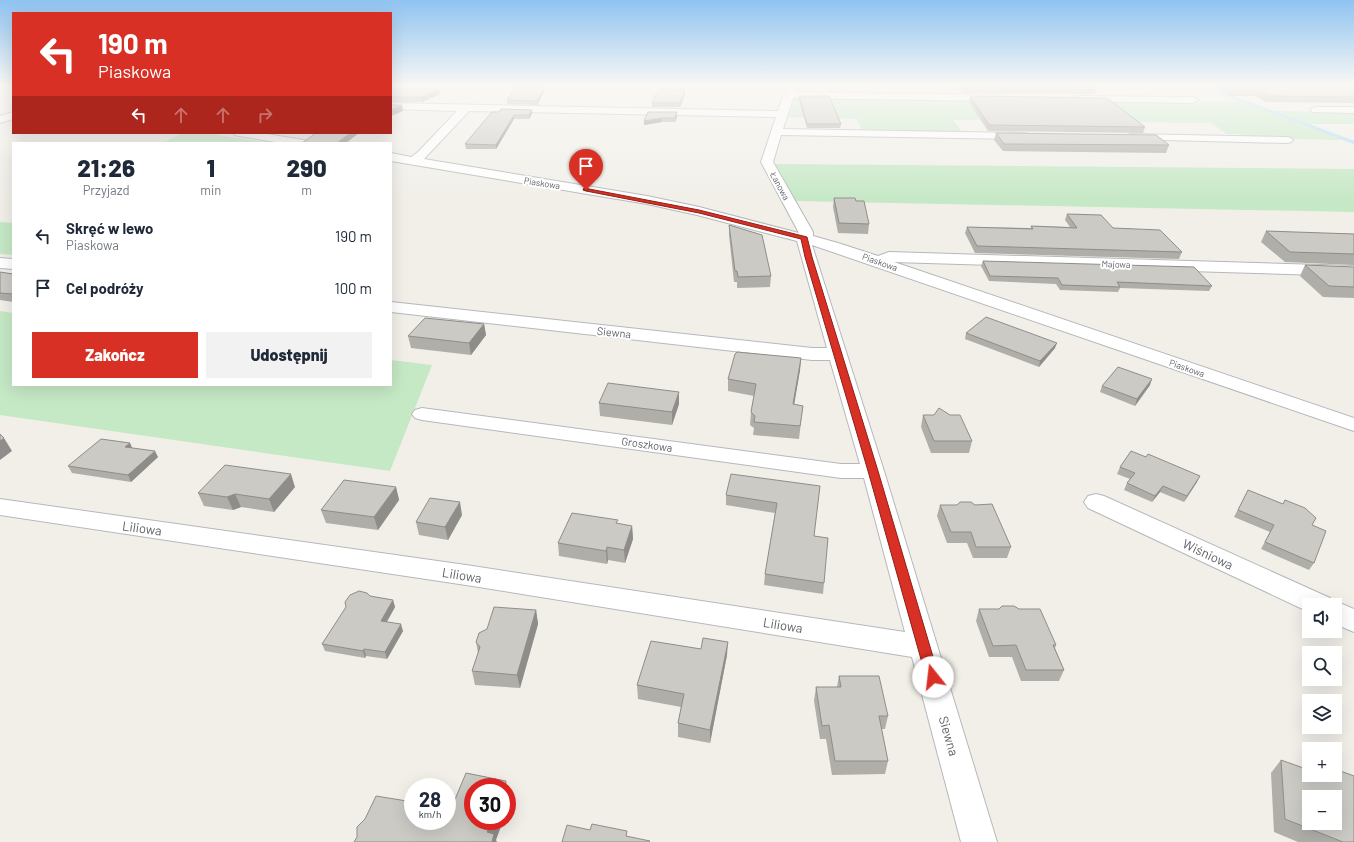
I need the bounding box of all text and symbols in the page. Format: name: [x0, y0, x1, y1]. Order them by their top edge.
text: 190 m: [98, 26, 168, 60]
icon: left: [32, 28, 84, 80]
text: Piaskowa: [98, 60, 171, 82]
icon: left: [128, 104, 150, 126]
icon: ahead: [170, 104, 192, 126]
icon: ahead: [212, 104, 234, 126]
icon: right: [254, 104, 276, 126]
pin: [569, 149, 603, 190]
text: 21:26: [77, 153, 135, 182]
text: 1: [207, 153, 215, 182]
text: 290: [287, 153, 327, 182]
icon: arrive: [575, 155, 597, 177]
street label: Łanowa: [767, 169, 792, 202]
street label: Piaskowa: [523, 175, 561, 191]
text: Przyjazd: [83, 182, 130, 198]
text: min: [200, 182, 221, 198]
text: m: [301, 182, 312, 198]
text: Skręć w lewo: [66, 219, 153, 237]
icon: left: [32, 225, 54, 247]
text: 190 m: [335, 227, 372, 245]
text: Piaskowa: [66, 237, 119, 253]
street label: Piaskowa: [861, 251, 899, 273]
street label: Majowa: [1101, 258, 1131, 270]
icon: arrive: [32, 277, 54, 299]
text: Cel podróży: [66, 279, 144, 297]
text: 100 m: [334, 279, 372, 297]
street label: Siewna: [596, 324, 632, 340]
button: Zakończ: [32, 332, 198, 378]
button: Udostępnij: [206, 332, 372, 378]
street label: Piaskowa: [1168, 357, 1206, 379]
street label: Groszkowa: [621, 434, 673, 454]
street label: Liliowa: [121, 517, 163, 539]
street label: Wiśniowa: [1180, 535, 1236, 573]
street label: Liliowa: [441, 564, 483, 586]
map controls: [1302, 598, 1342, 830]
button: sound: [1302, 598, 1342, 638]
street label: Liliowa: [762, 614, 804, 636]
button: search: [1302, 646, 1342, 686]
position arrow: [912, 656, 954, 698]
button: layers: [1302, 694, 1342, 734]
street label: Siewna: [936, 714, 962, 758]
button: +: [1302, 742, 1342, 782]
speed limit sign: 30: [464, 778, 516, 830]
text: 28: [419, 787, 441, 811]
button: −: [1302, 790, 1342, 830]
text: km/h: [419, 808, 441, 820]

